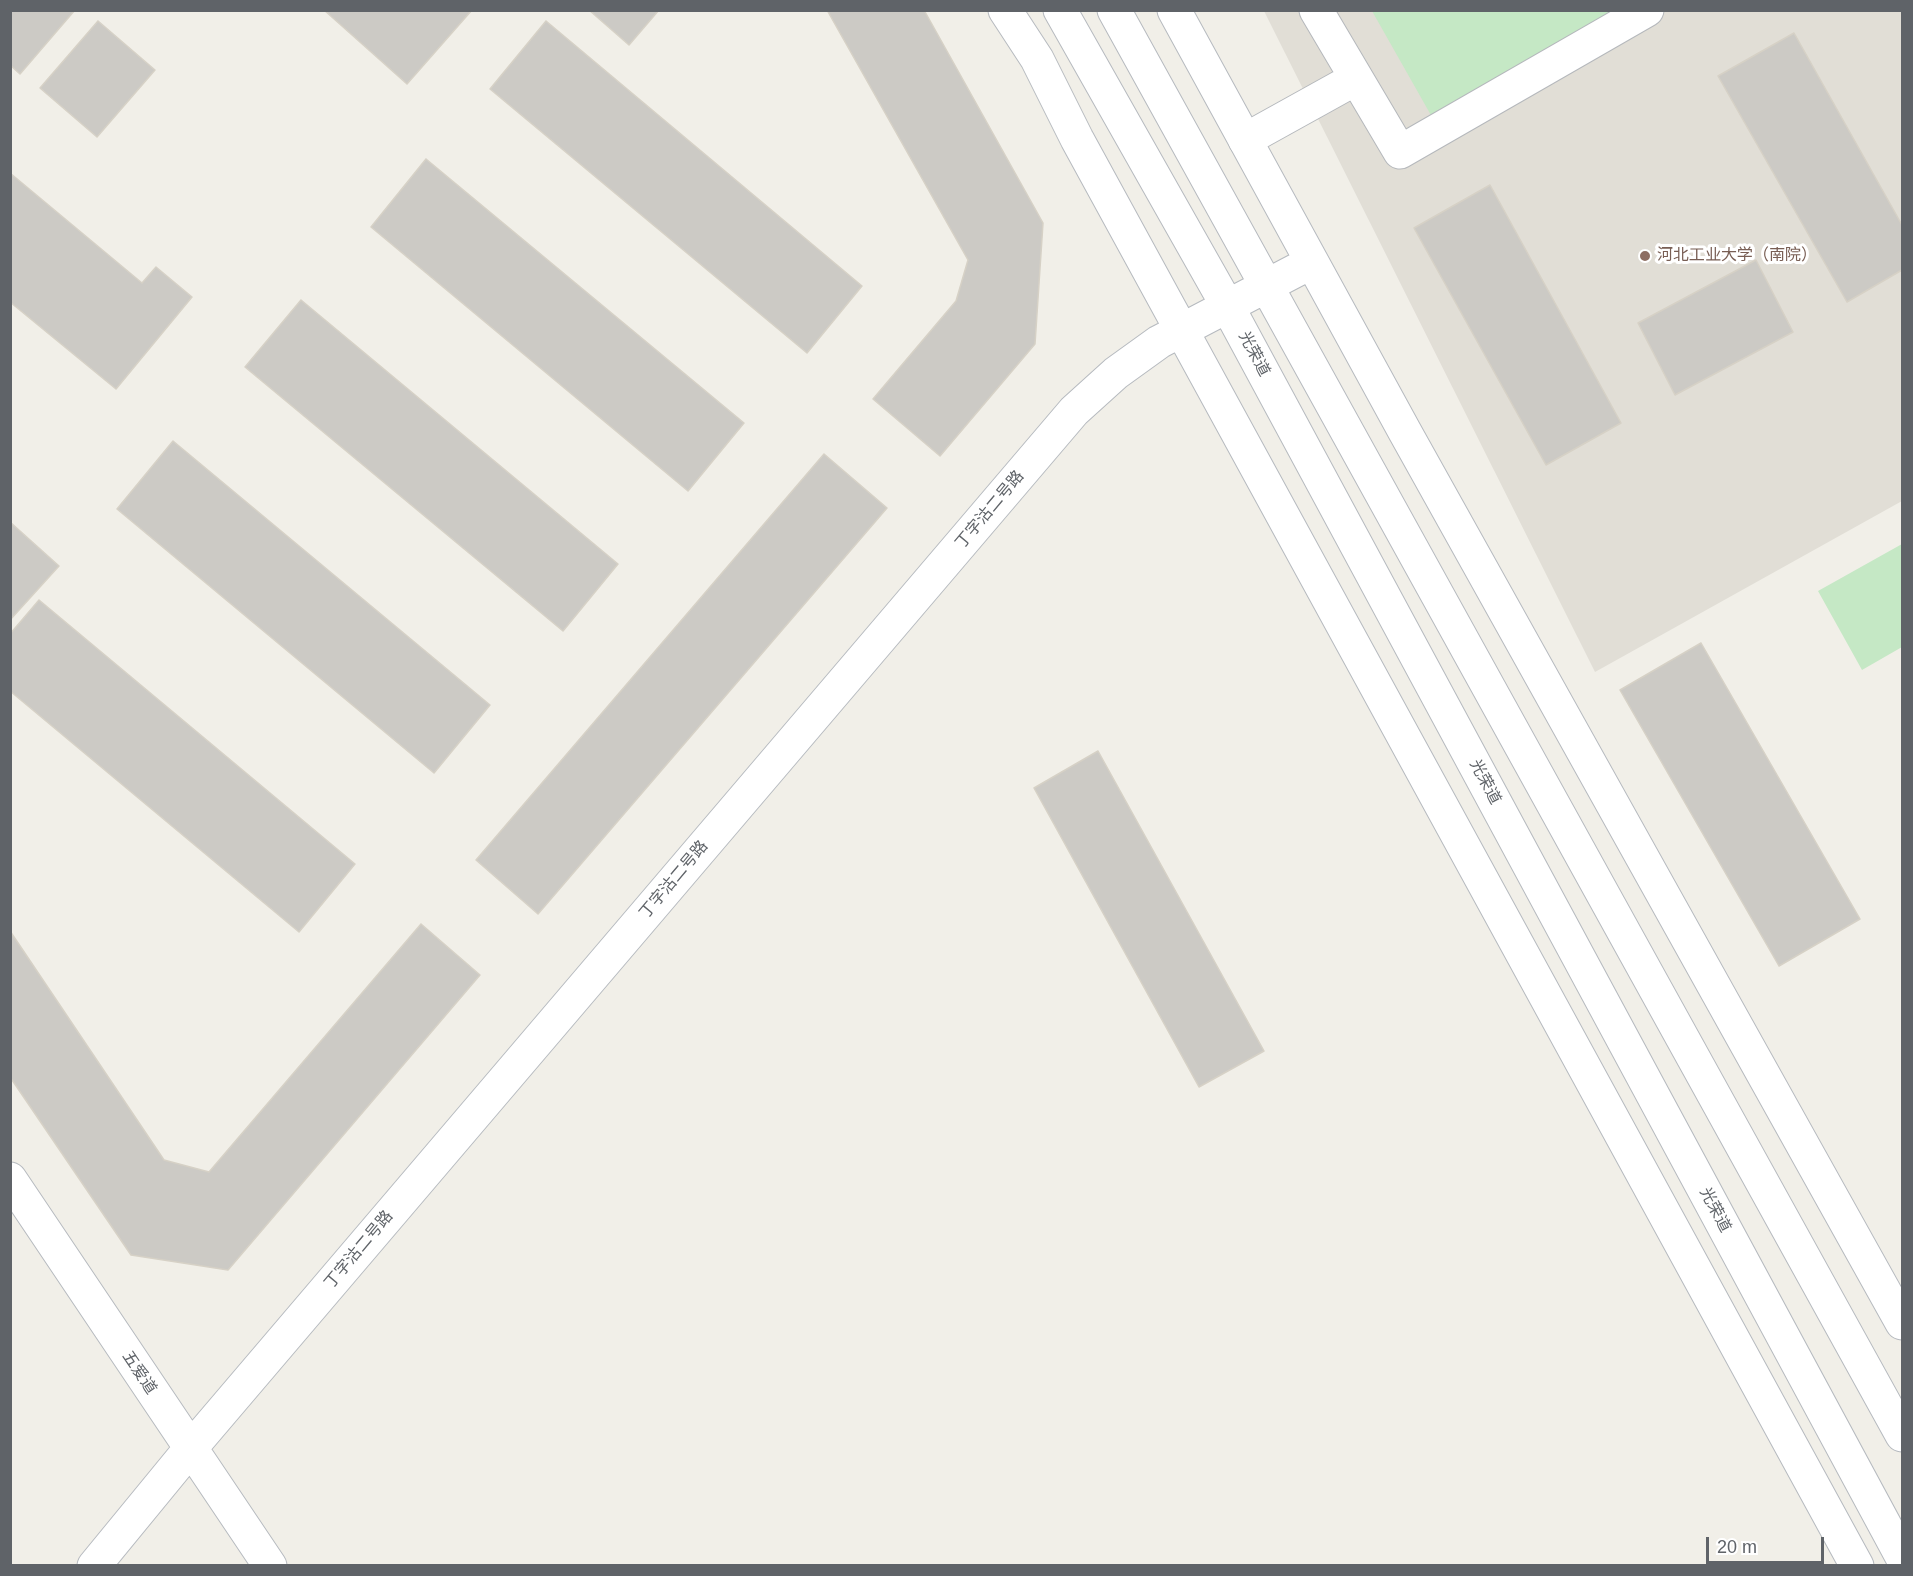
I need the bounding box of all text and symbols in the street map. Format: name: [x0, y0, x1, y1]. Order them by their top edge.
place label: 河北工业大学（南院）: [1657, 246, 1817, 266]
marker: 河北工业大学（南院）: [1638, 249, 1652, 263]
street label: 光荣道: [1234, 328, 1274, 380]
street label: 丁字沽二号路: [952, 467, 1028, 553]
street label: 光荣道: [1465, 756, 1505, 808]
street label: 丁字沽二号路: [636, 837, 712, 923]
street label: 光荣道: [1695, 1184, 1735, 1236]
street label: 丁字沽二号路: [321, 1207, 397, 1293]
street label: 五爱道: [118, 1348, 160, 1398]
scale bar: [1709, 1525, 1828, 1563]
text: 20 m: [1717, 1537, 1757, 1557]

